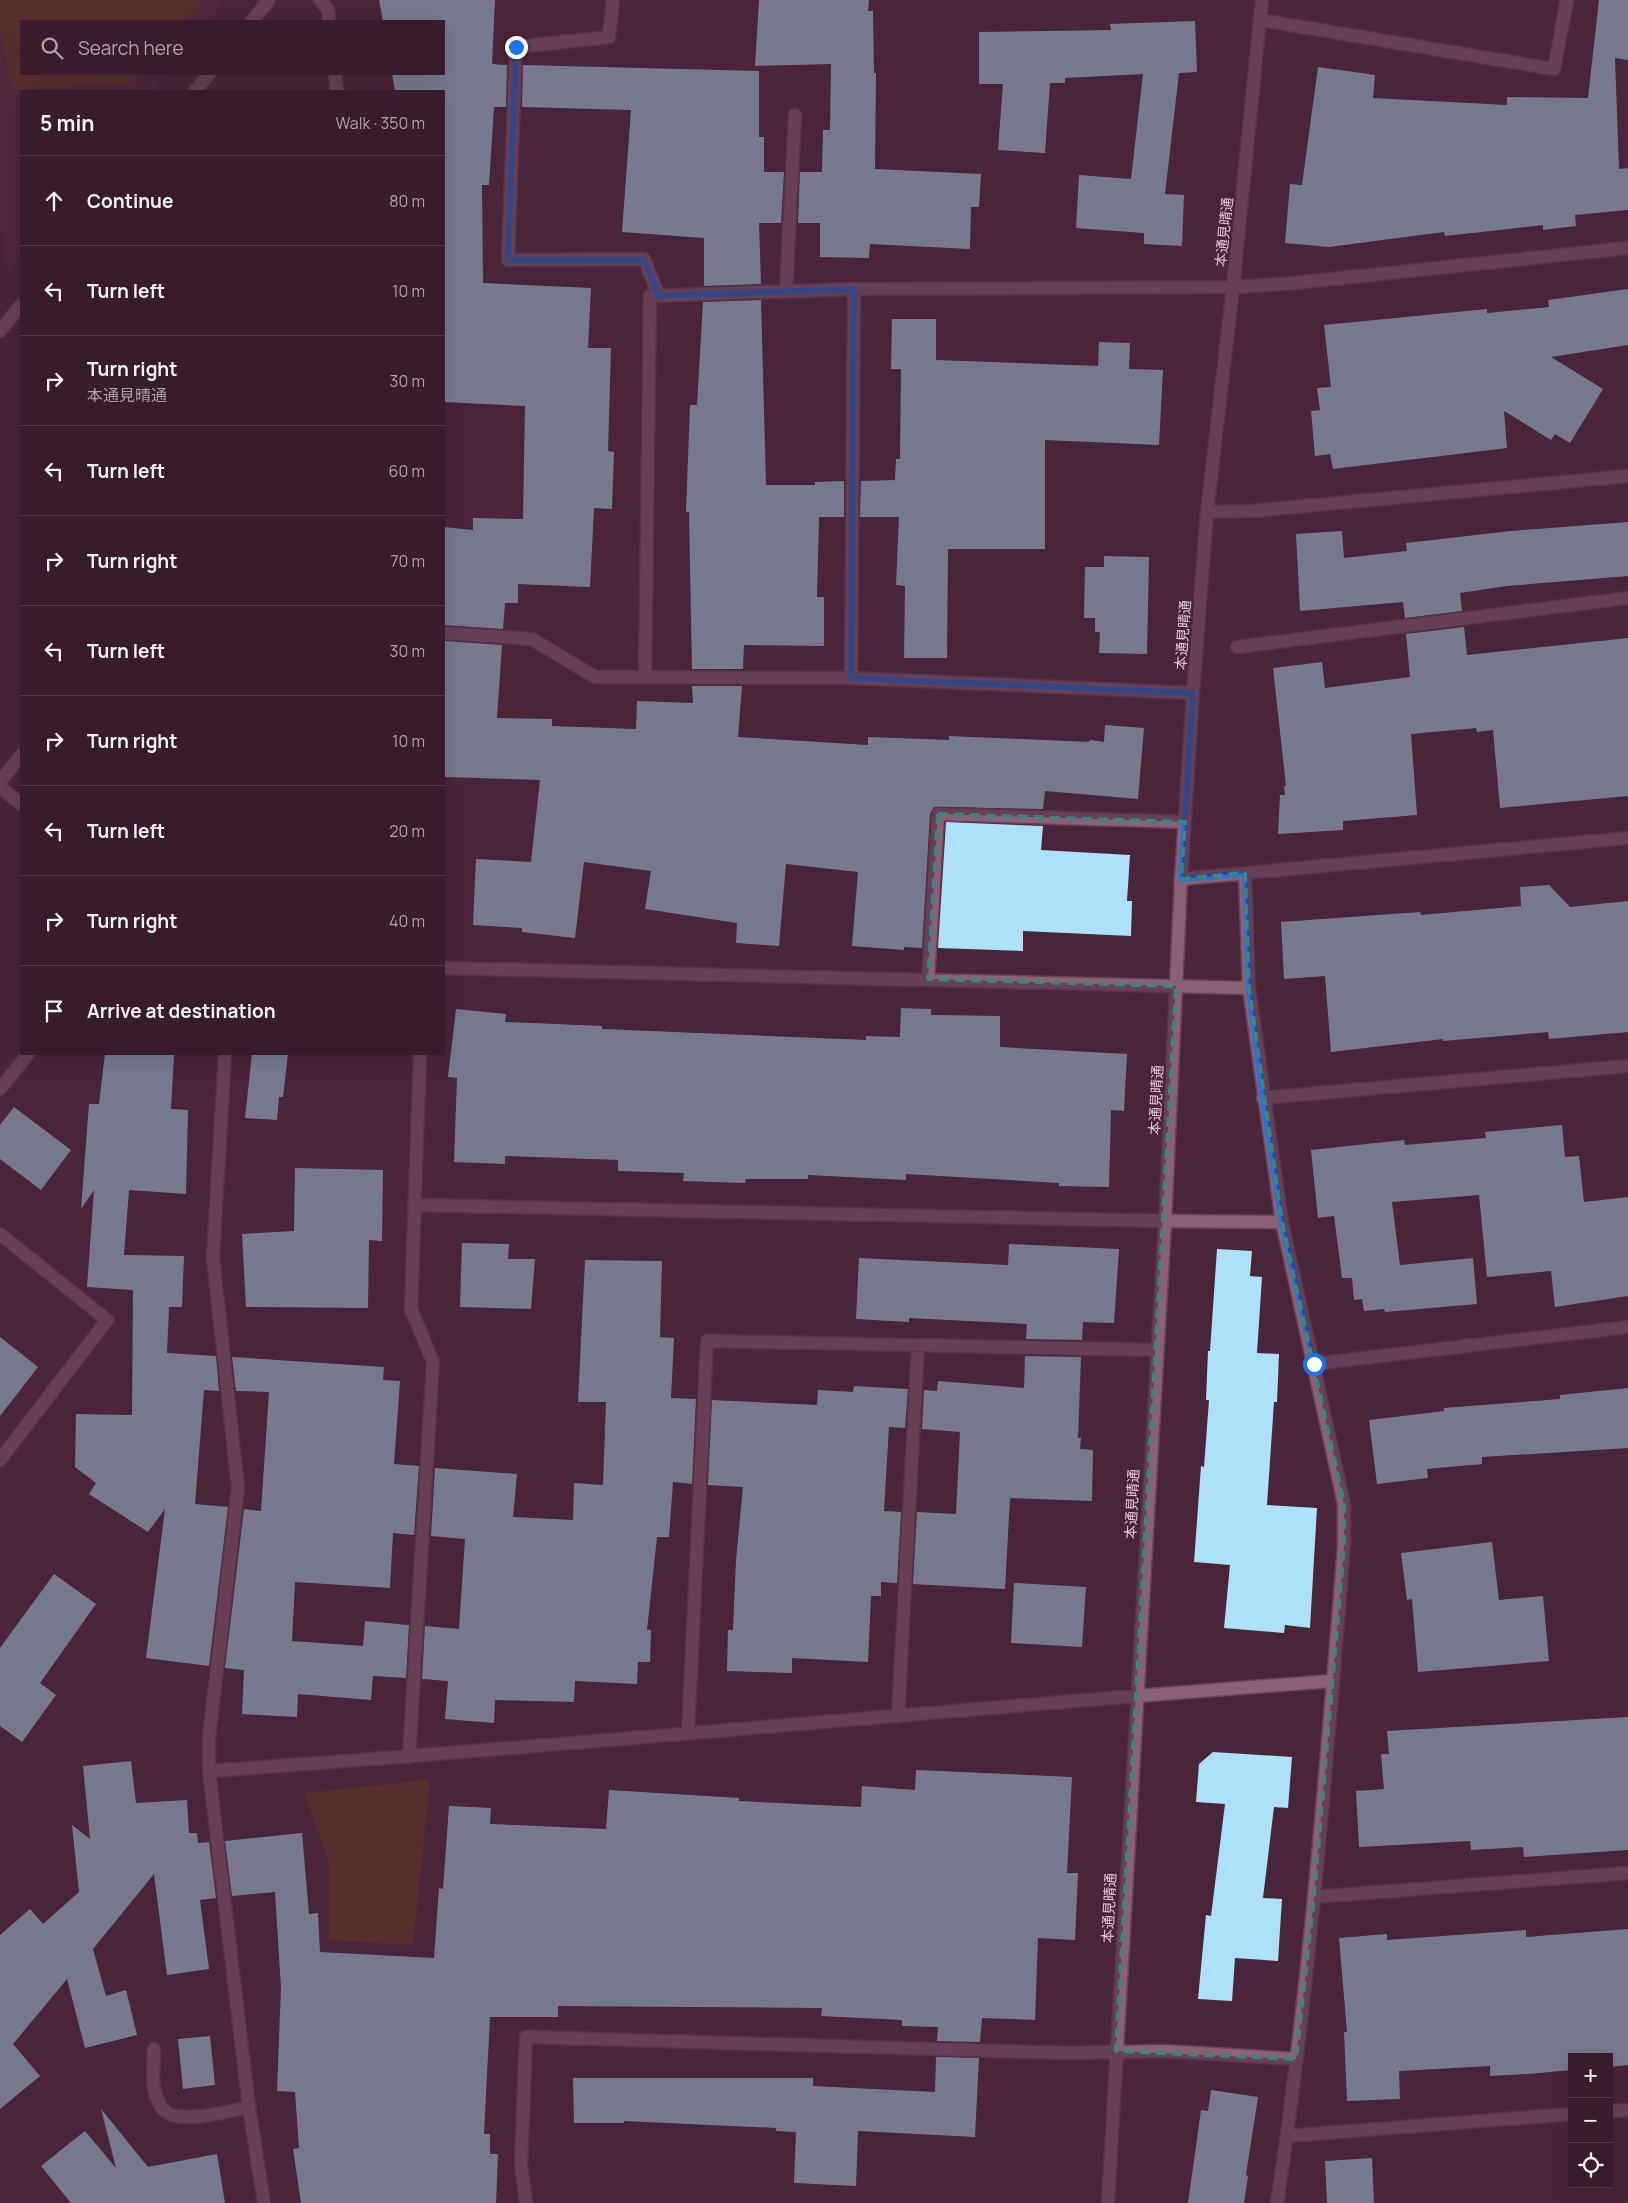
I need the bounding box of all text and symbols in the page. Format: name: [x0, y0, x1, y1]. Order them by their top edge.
search box: [20, 20, 445, 75]
icon: search: [38, 34, 66, 62]
text: Search here: [78, 35, 184, 61]
route end: [505, 36, 528, 59]
text: 5 min: [40, 109, 94, 137]
text: Walk · 350 m: [336, 112, 425, 134]
icon: ahead: [40, 187, 68, 215]
text: Continue: [87, 188, 173, 214]
text: 80 m: [389, 190, 425, 212]
street label: 本通見晴通: [1210, 196, 1237, 268]
icon: left: [40, 277, 68, 305]
text: Turn left: [87, 278, 165, 304]
text: 10 m: [392, 280, 425, 302]
text: Turn right: [87, 356, 177, 382]
icon: right: [40, 367, 68, 395]
text: 30 m: [390, 370, 425, 392]
text: 本通見晴通: [87, 384, 167, 406]
icon: left: [40, 457, 68, 485]
text: Turn left: [87, 458, 165, 484]
text: 60 m: [389, 460, 425, 482]
icon: right: [40, 547, 68, 575]
text: Turn right: [87, 548, 177, 574]
text: 70 m: [390, 550, 425, 572]
street label: 本通見晴通: [1171, 599, 1194, 671]
icon: left: [40, 637, 68, 665]
text: Turn left: [87, 638, 165, 664]
text: 30 m: [390, 640, 425, 662]
icon: right: [40, 727, 68, 755]
text: Turn right: [87, 728, 177, 754]
text: 10 m: [392, 730, 425, 752]
icon: left: [40, 817, 68, 845]
text: Turn left: [87, 818, 165, 844]
text: 20 m: [389, 820, 425, 842]
icon: right: [40, 907, 68, 935]
text: Turn right: [87, 908, 177, 934]
text: 40 m: [389, 910, 425, 932]
icon: arrive: [40, 997, 68, 1025]
text: Arrive at destination: [87, 998, 276, 1024]
street label: 本通見晴通: [1144, 1065, 1167, 1135]
route start: [1303, 1353, 1326, 1376]
street label: 本通見晴通: [1120, 1469, 1143, 1539]
street label: 本通見晴通: [1097, 1873, 1120, 1943]
map controls: [1568, 2053, 1613, 2188]
button: +: [1568, 2053, 1613, 2098]
button: −: [1568, 2098, 1613, 2143]
button: locate: [1568, 2143, 1613, 2188]

